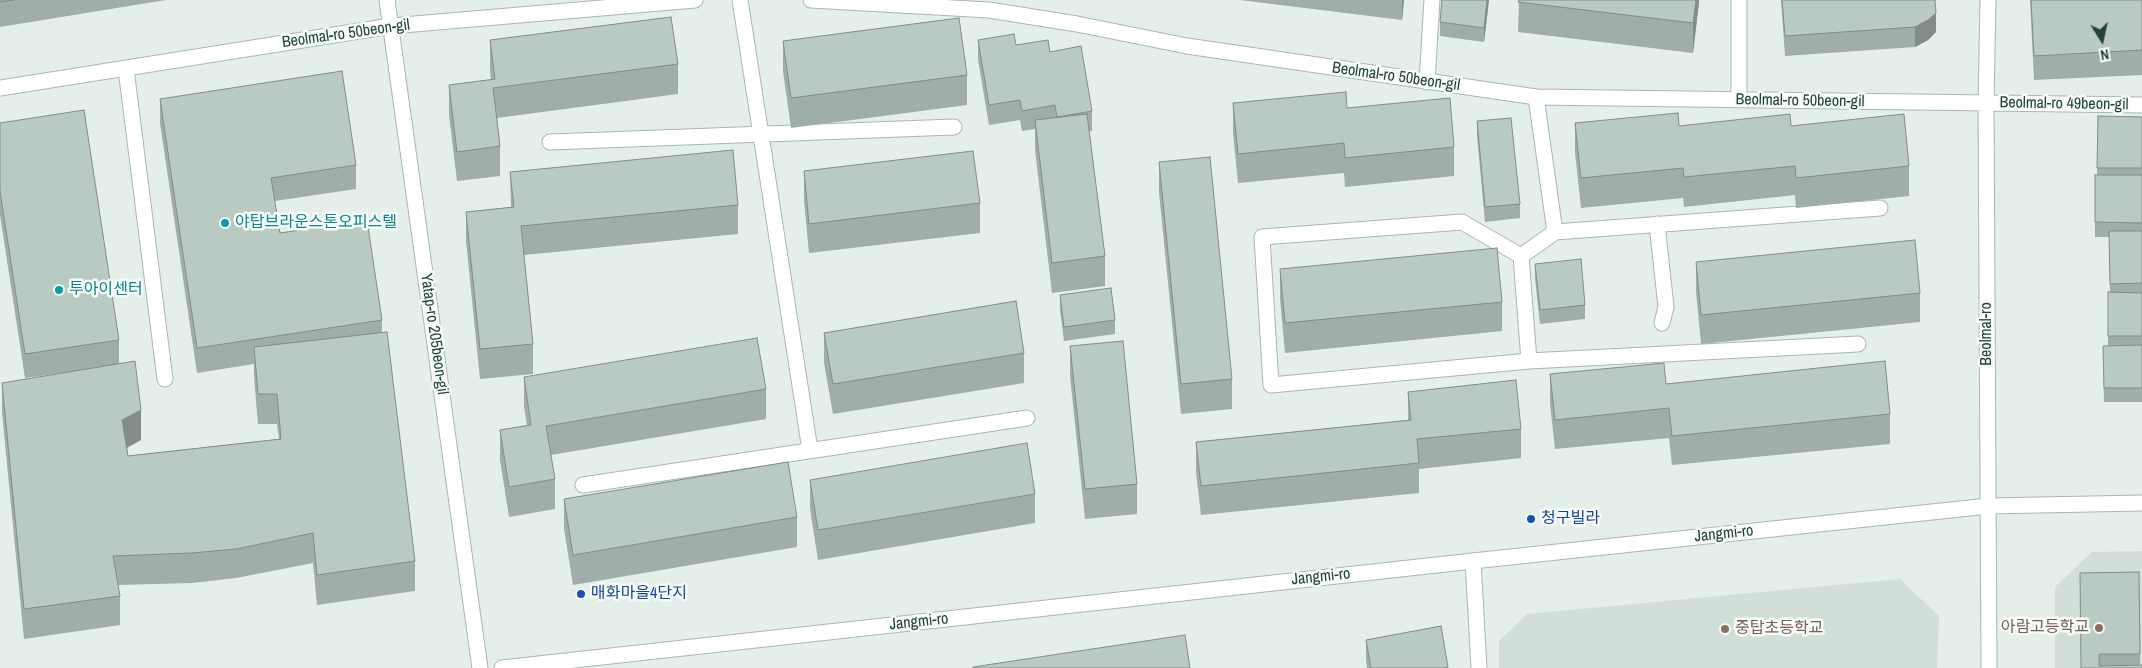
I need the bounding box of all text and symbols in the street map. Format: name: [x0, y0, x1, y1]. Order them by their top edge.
north arrow: [2077, 15, 2127, 65]
street label: Beolmal-ro 50beon-gil: [281, 16, 411, 52]
text: N: [2099, 45, 2110, 64]
street label: Beolmal-ro 50beon-gil: [1331, 59, 1461, 95]
street label: Beolmal-ro 50beon-gil: [1735, 90, 1865, 112]
street label: Beolmal-ro 49beon-gil: [1999, 93, 2129, 115]
place label: 야탑브라운스톤오피스텔: [235, 213, 397, 233]
marker: 야탑브라운스톤오피스텔: [219, 217, 231, 229]
street label: Yatap-ro 205beon-gil: [416, 272, 452, 396]
place label: 투아이센터: [69, 280, 143, 300]
marker: 투아이센터: [53, 284, 65, 296]
street label: Beolmal-ro: [1977, 302, 1997, 366]
place label: 청구빌라: [1541, 509, 1600, 529]
marker: 청구빌라: [1525, 513, 1537, 525]
street label: Jangmi-ro: [1694, 521, 1754, 547]
street label: Jangmi-ro: [1291, 564, 1351, 590]
place label: 매화마을4단지: [591, 584, 687, 604]
marker: 매화마을4단지: [575, 588, 587, 600]
street label: Jangmi-ro: [889, 609, 949, 635]
place label: 아람고등학교: [2001, 618, 2089, 638]
place label: 중탑초등학교: [1735, 619, 1823, 639]
marker: 아람고등학교: [2093, 622, 2105, 634]
marker: 중탑초등학교: [1719, 623, 1731, 635]

